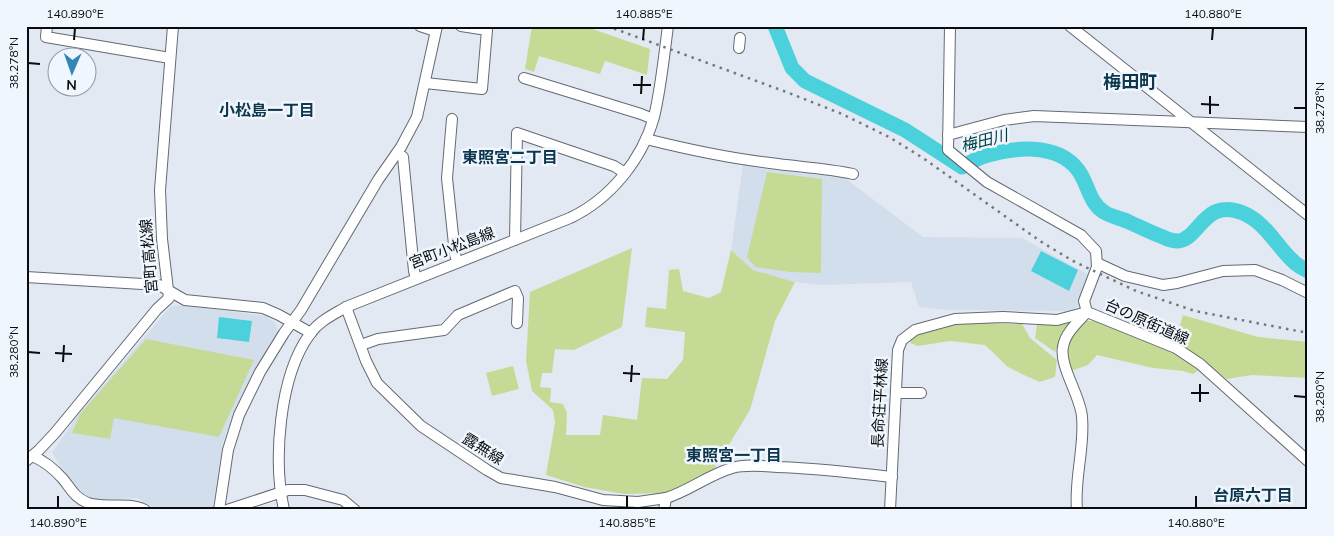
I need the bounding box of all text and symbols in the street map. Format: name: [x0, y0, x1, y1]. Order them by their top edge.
text: 140.890°E: [46, 6, 104, 21]
text: 140.885°E: [615, 6, 673, 21]
text: 140.880°E: [1184, 6, 1242, 21]
text: 38.278°N: [6, 37, 21, 89]
north arrow: [48, 48, 98, 98]
district label: 梅田町: [1103, 70, 1157, 93]
text: N: [66, 76, 77, 94]
text: 38.278°N: [1312, 82, 1327, 134]
district label: 小松島一丁目: [219, 100, 315, 120]
water label: 梅田川: [958, 124, 1012, 156]
district label: 東照宮二丁目: [462, 147, 558, 167]
street label: 宮町高松線: [136, 218, 161, 294]
street label: 宮町小松島線: [406, 223, 497, 273]
street label: 台の原街道線: [1102, 295, 1192, 349]
text: 38.280°N: [6, 326, 21, 378]
street label: 長命荘平林線: [868, 358, 891, 448]
text: 38.280°N: [1312, 371, 1327, 423]
street label: 露無線: [459, 429, 507, 469]
district label: 東照宮一丁目: [686, 445, 782, 465]
district label: 台原六丁目: [1213, 485, 1293, 505]
text: 140.890°E: [29, 515, 87, 530]
text: 140.885°E: [598, 515, 656, 530]
text: 140.880°E: [1167, 515, 1225, 530]

